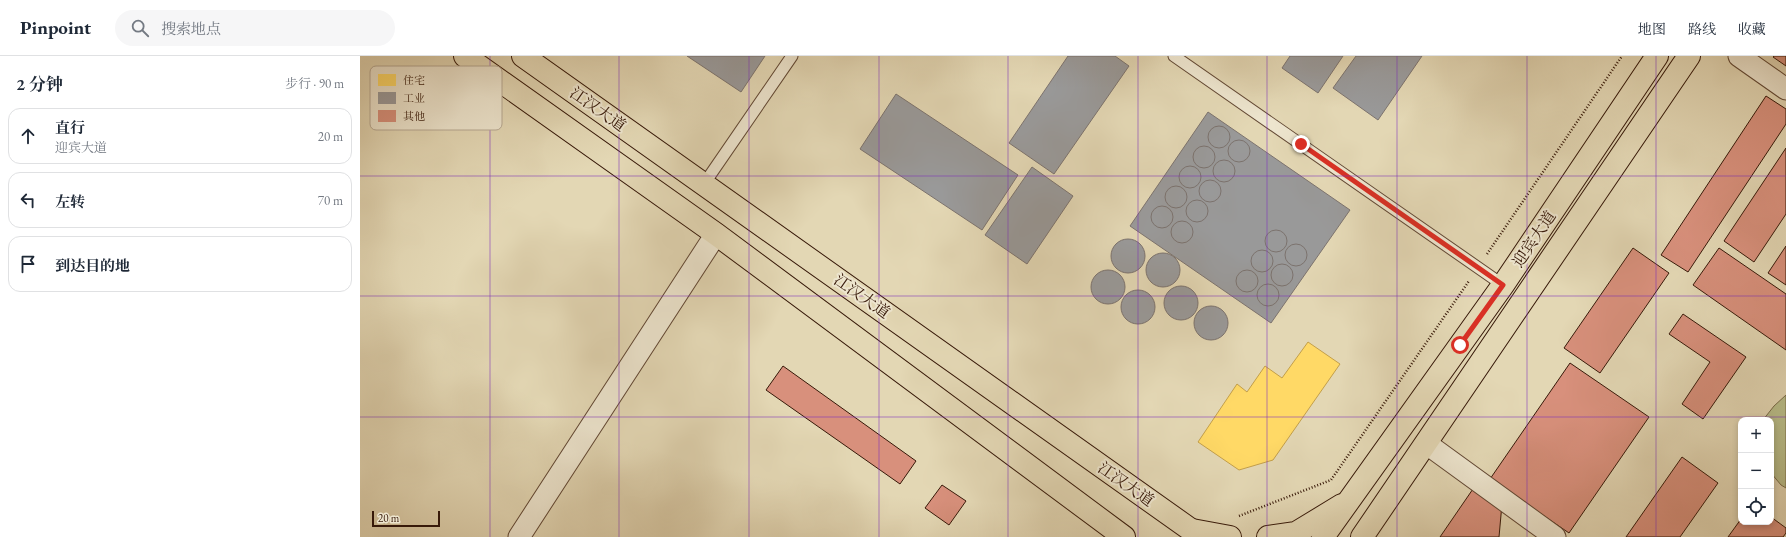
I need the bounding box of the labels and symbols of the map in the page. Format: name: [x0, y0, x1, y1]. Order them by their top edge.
legend: [370, 66, 502, 130]
text: 住宅: [403, 73, 425, 87]
street label: 江汉大道: [566, 82, 630, 136]
text: 工业: [403, 91, 425, 105]
text: 其他: [403, 109, 425, 123]
route end: [1292, 135, 1310, 153]
street label: 迎宾大道: [1507, 207, 1561, 271]
street label: 江汉大道: [830, 269, 894, 323]
route start: [1451, 336, 1469, 354]
street label: 江汉大道: [1094, 457, 1158, 511]
scale bar: [372, 509, 440, 528]

